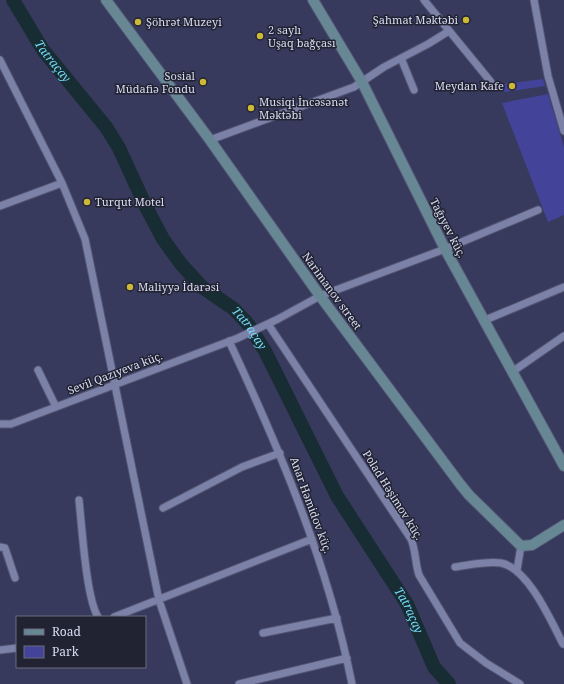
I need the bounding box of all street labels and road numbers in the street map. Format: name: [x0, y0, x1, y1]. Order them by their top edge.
street label: Tağıyev küç.: [427, 195, 470, 260]
street label: Narimanov street: [299, 249, 366, 333]
street label: Sevil Qazıyeva küç.: [65, 347, 165, 398]
street label: Polad Həşimov küç.: [360, 447, 427, 543]
street label: Anar Həmidov küç.: [287, 455, 336, 555]

